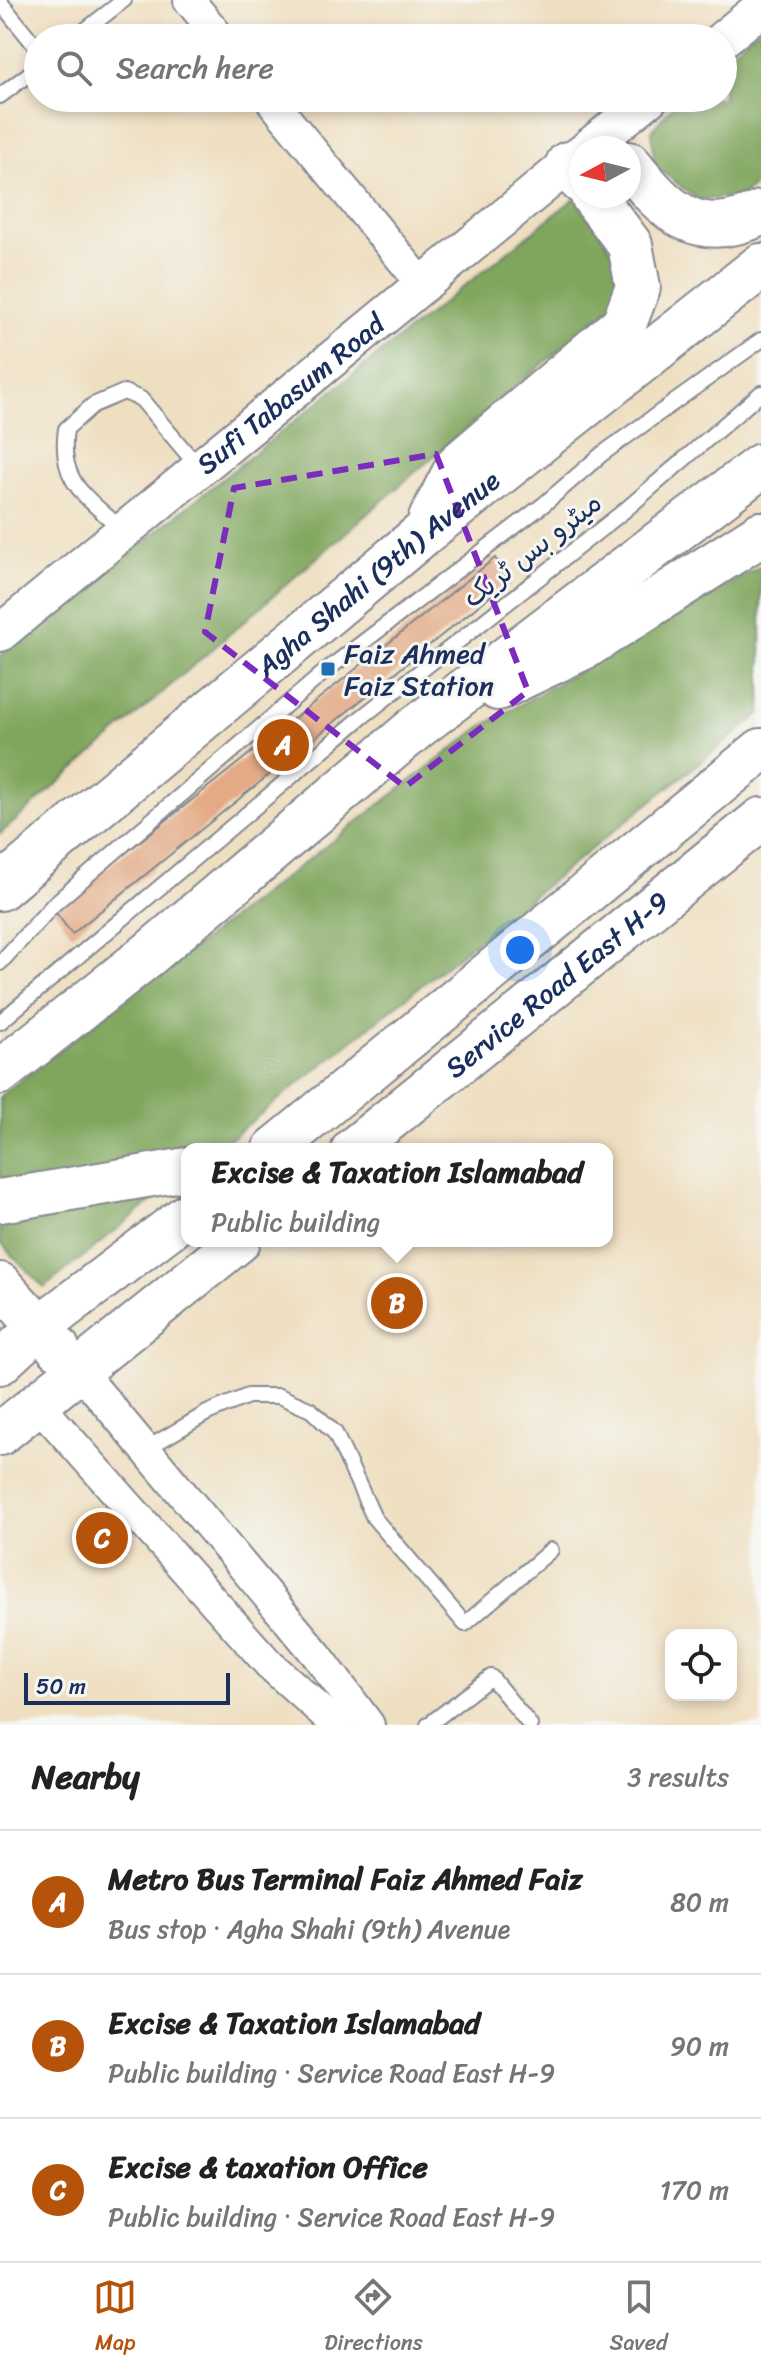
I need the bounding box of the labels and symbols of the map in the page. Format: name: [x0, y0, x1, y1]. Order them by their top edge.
north arrow: [569, 136, 641, 208]
street label: Sufi Tabasum Road: [185, 299, 397, 487]
street label: Agha Shahi (9th) Avenue: [244, 457, 511, 690]
street label: میٹرو بس ٹریک: [451, 479, 613, 621]
place label: Faiz Ahmed Faiz Station: [344, 629, 494, 710]
marker: Faiz Ahmed Faiz Station: [319, 660, 337, 678]
pin: A: [257, 715, 309, 775]
street label: Service Road East H-9: [433, 878, 680, 1091]
your location: [500, 930, 540, 970]
pin: B: [371, 1273, 423, 1333]
pin: C: [76, 1508, 128, 1568]
scale bar: [24, 1669, 230, 1705]

